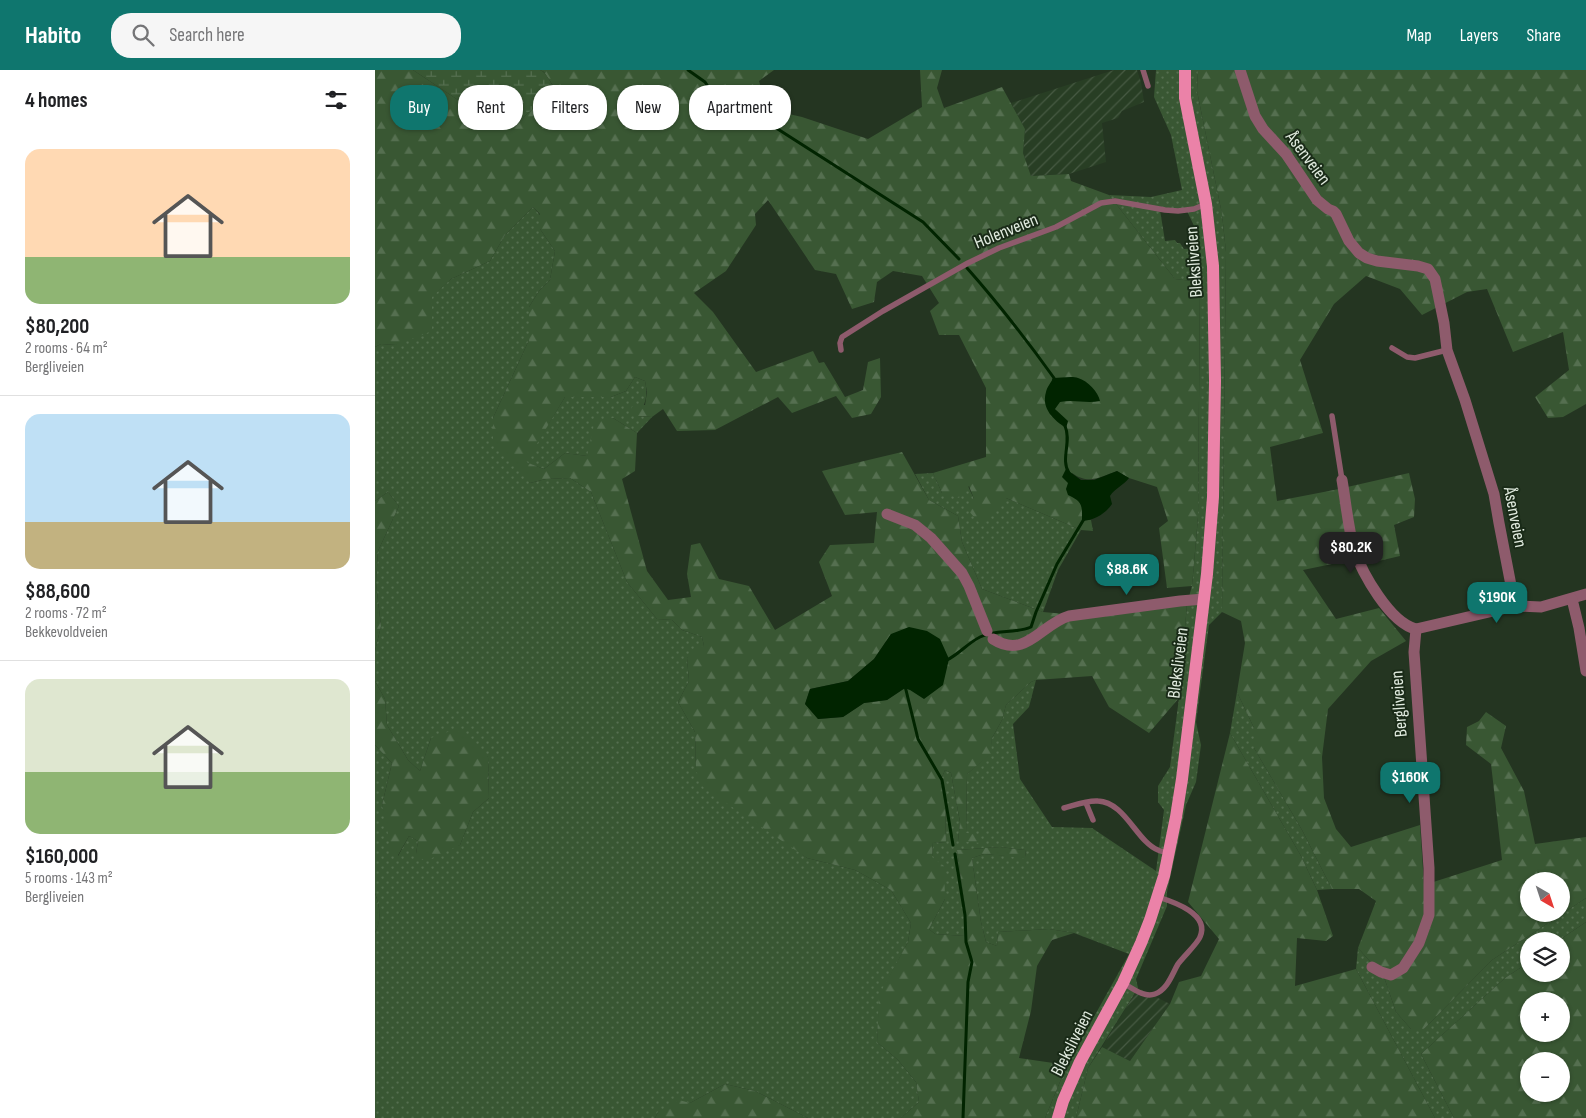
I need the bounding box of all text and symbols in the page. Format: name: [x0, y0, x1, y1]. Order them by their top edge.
search box: [111, 13, 461, 58]
text: Habito: [25, 21, 81, 50]
icon: search: [129, 21, 157, 49]
text: Search here: [169, 24, 245, 47]
text: Map: [1407, 25, 1432, 46]
text: Layers: [1460, 25, 1499, 46]
text: Share: [1527, 25, 1561, 46]
chip: Buy: [390, 85, 448, 130]
chip: Rent: [458, 85, 523, 130]
chip: Filters: [533, 85, 607, 130]
chip: New: [617, 85, 679, 130]
chip: Apartment: [689, 85, 791, 130]
icon: filters: [322, 86, 350, 114]
text: 4 homes: [25, 88, 88, 113]
street label: Åsenveien: [1281, 126, 1335, 189]
icon: home: [143, 181, 233, 271]
street label: Holenveien: [971, 209, 1041, 253]
street label: Bleksliveien: [1181, 226, 1207, 298]
text: $80,200: [25, 314, 89, 339]
text: 2 rooms · 64 m²: [25, 339, 108, 358]
text: Bergliveien: [25, 358, 84, 377]
icon: home: [143, 447, 233, 537]
street label: Åsenveien: [1499, 484, 1531, 549]
pin: $80.2K: [1310, 532, 1392, 574]
text: $80.2K: [1330, 538, 1372, 557]
pin: $88.6K: [1086, 554, 1168, 596]
text: $88.6K: [1106, 560, 1148, 579]
text: $88,600: [25, 579, 90, 604]
pin: $190K: [1462, 582, 1532, 624]
text: $190K: [1478, 588, 1516, 607]
text: 2 rooms · 72 m²: [25, 604, 107, 623]
text: Bekkevoldveien: [25, 623, 108, 642]
street label: Bleksliveien: [1163, 626, 1193, 700]
street label: Bergliveien: [1386, 670, 1412, 738]
icon: home: [143, 712, 233, 802]
pin: $160K: [1375, 762, 1445, 804]
text: $160K: [1391, 768, 1429, 787]
text: $160,000: [25, 844, 98, 869]
text: 5 rooms · 143 m²: [25, 869, 113, 888]
north arrow: [1520, 872, 1570, 922]
map controls: [1520, 872, 1570, 1102]
text: Bergliveien: [25, 888, 84, 907]
button: layers: [1520, 932, 1570, 982]
button: +: [1520, 992, 1570, 1042]
street label: Bleksliveien: [1047, 1007, 1097, 1079]
button: −: [1520, 1052, 1570, 1102]

